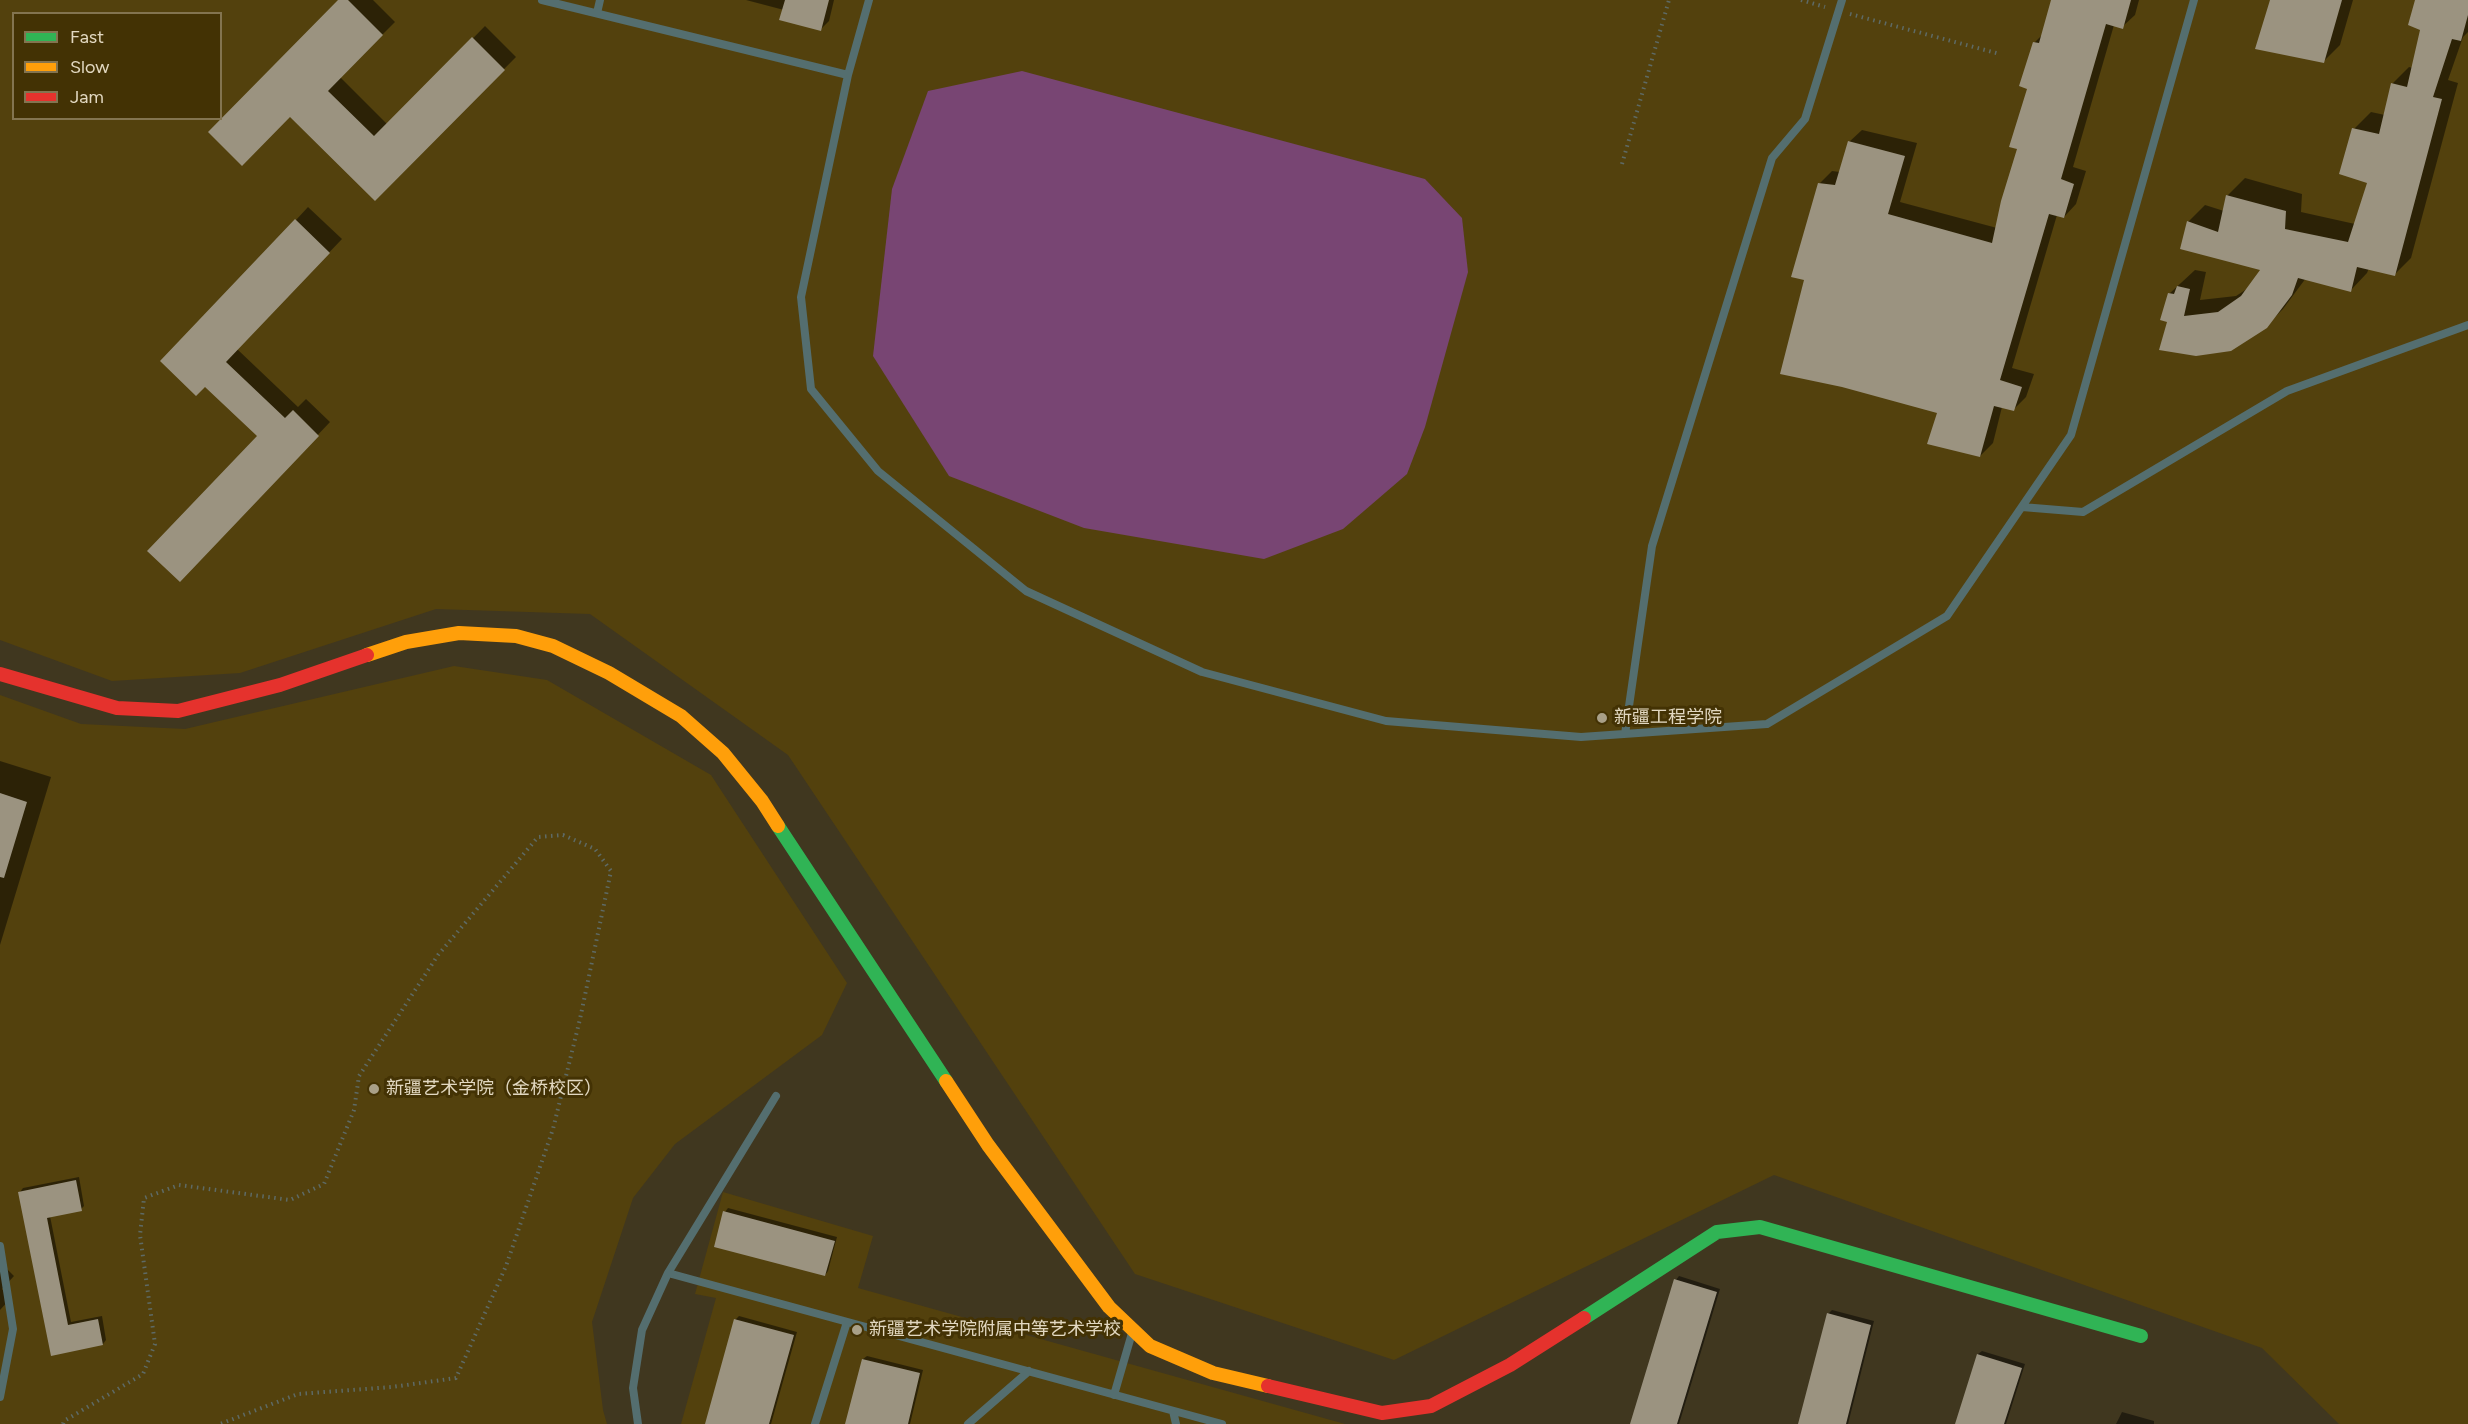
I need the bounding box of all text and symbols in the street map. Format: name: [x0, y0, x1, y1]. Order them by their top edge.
legend: [12, 12, 222, 120]
text: Fast: [70, 26, 104, 48]
text: Slow: [70, 56, 109, 78]
text: Jam: [70, 86, 104, 108]
place label: 新疆工程学院: [1614, 707, 1722, 729]
marker: 新疆工程学院: [1595, 711, 1609, 725]
place label: 新疆艺术学院（金桥校区）: [386, 1078, 602, 1100]
marker: 新疆艺术学院（金桥校区）: [367, 1082, 381, 1096]
place label: 新疆艺术学院附属中等艺术学校: [869, 1319, 1121, 1341]
marker: 新疆艺术学院附属中等艺术学校: [850, 1323, 864, 1337]

